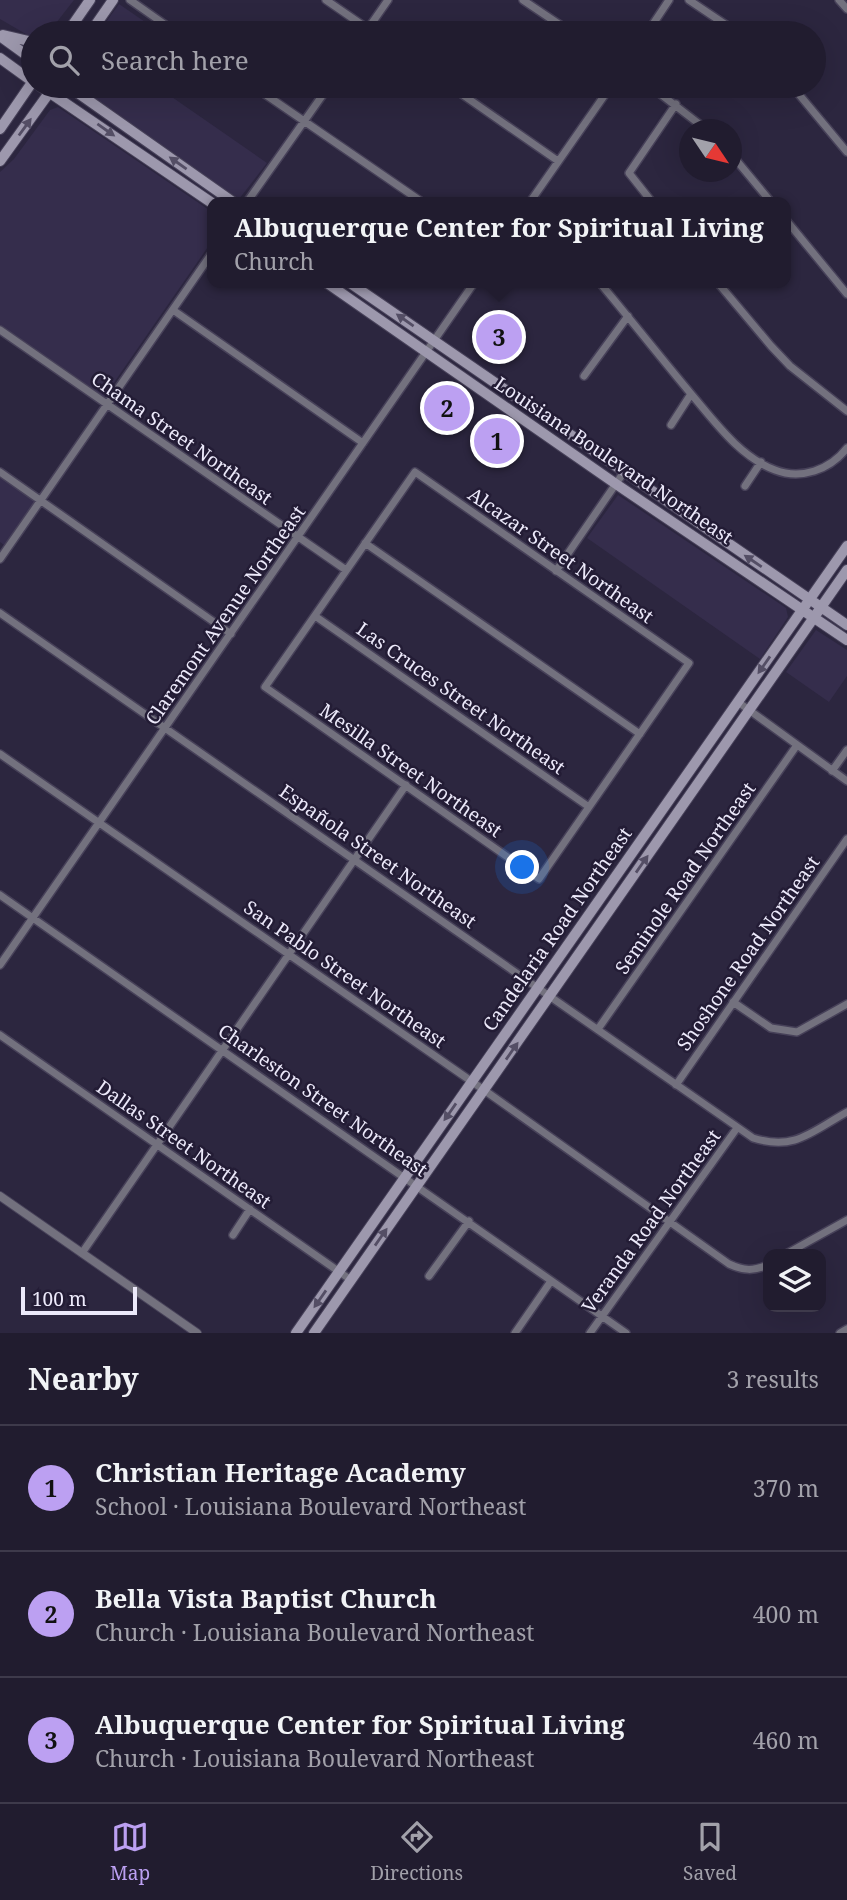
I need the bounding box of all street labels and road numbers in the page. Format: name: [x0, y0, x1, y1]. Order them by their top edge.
street label: Chama Street Northeast: [86, 366, 278, 511]
street label: Louisiana Boulevard Northeast: [490, 370, 739, 550]
street label: Alcazar Street Northeast: [463, 481, 659, 629]
street label: Claremont Avenue Northeast: [139, 500, 311, 730]
street label: Las Cruces Street Northeast: [352, 616, 571, 780]
street label: Mesilla Street Northeast: [315, 697, 508, 843]
street label: Seminole Road Northeast: [609, 777, 761, 979]
street label: Española Street Northeast: [274, 778, 482, 934]
street label: Candelaria Road Northeast: [476, 821, 638, 1036]
street label: Shoshone Road Northeast: [671, 850, 825, 1056]
street label: San Pablo Street Northeast: [239, 894, 451, 1054]
street label: Charleston Street Northeast: [213, 1018, 433, 1183]
street label: Dallas Street Northeast: [91, 1074, 277, 1214]
street label: Veranda Road Northeast: [576, 1124, 727, 1318]

